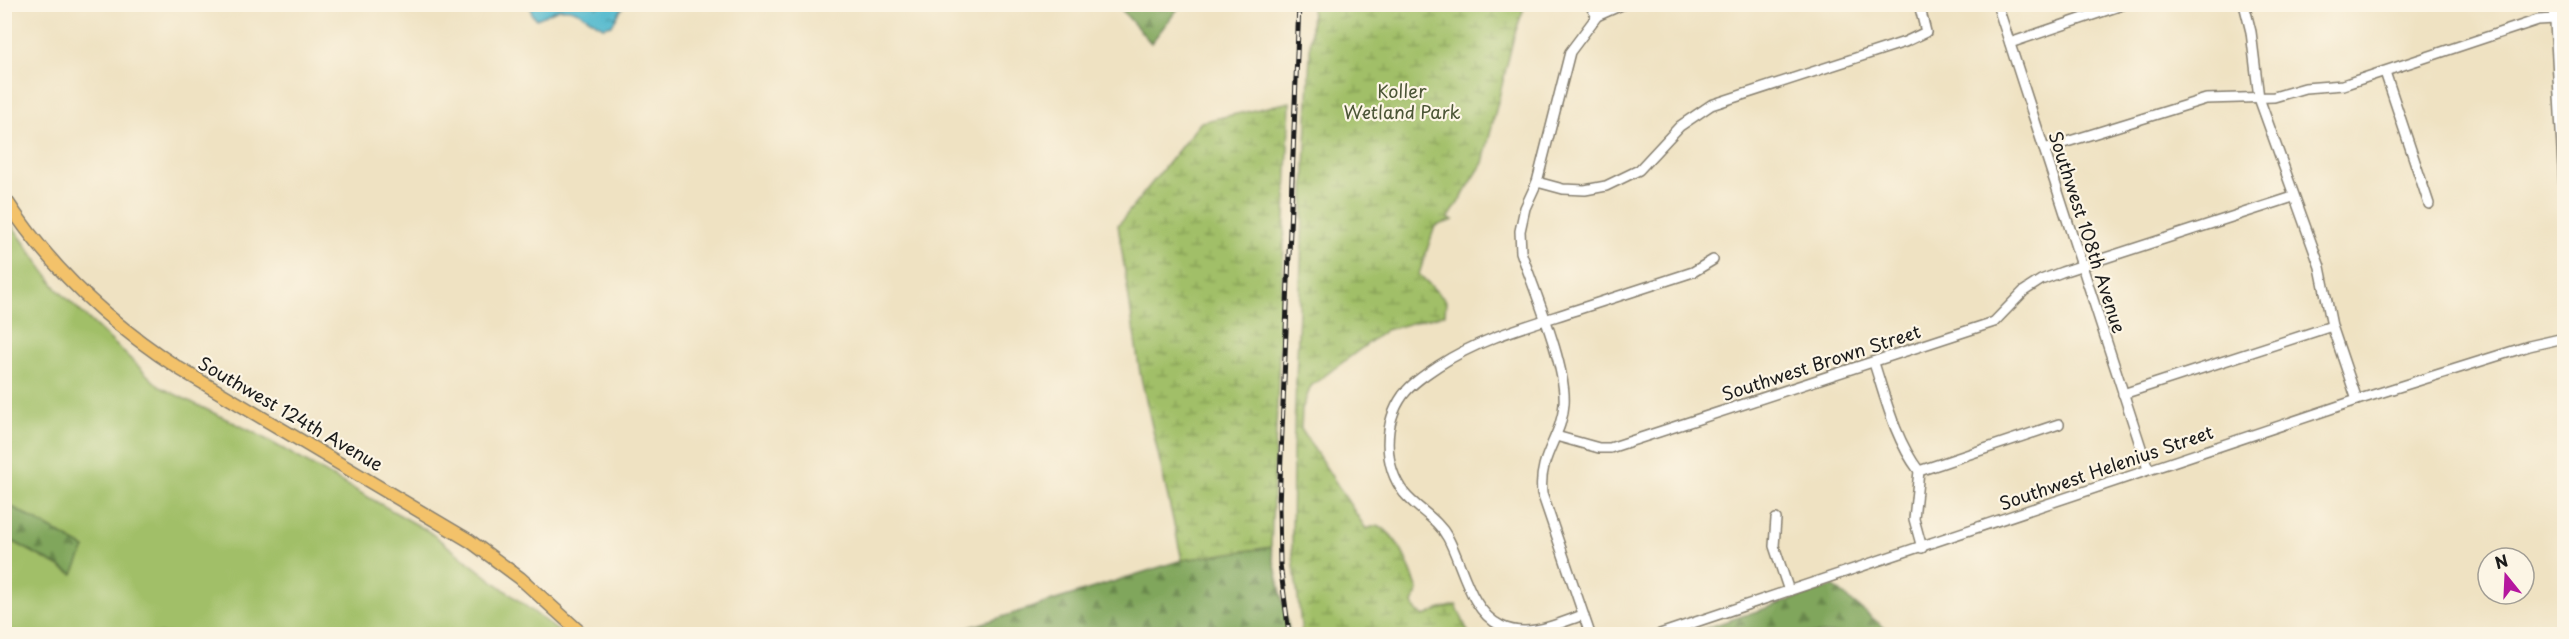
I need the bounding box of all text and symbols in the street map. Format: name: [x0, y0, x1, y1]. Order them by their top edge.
park label: Koller Wetland Park: [1344, 77, 1460, 125]
street label: Southwest 108th Avenue: [2043, 128, 2133, 337]
street label: Southwest Brown Street: [1718, 317, 1924, 407]
street label: Southwest 124th Avenue: [194, 349, 389, 477]
street label: Southwest Helenius Street: [1995, 418, 2217, 516]
north arrow: [2476, 546, 2536, 606]
text: N: [2491, 547, 2511, 574]

